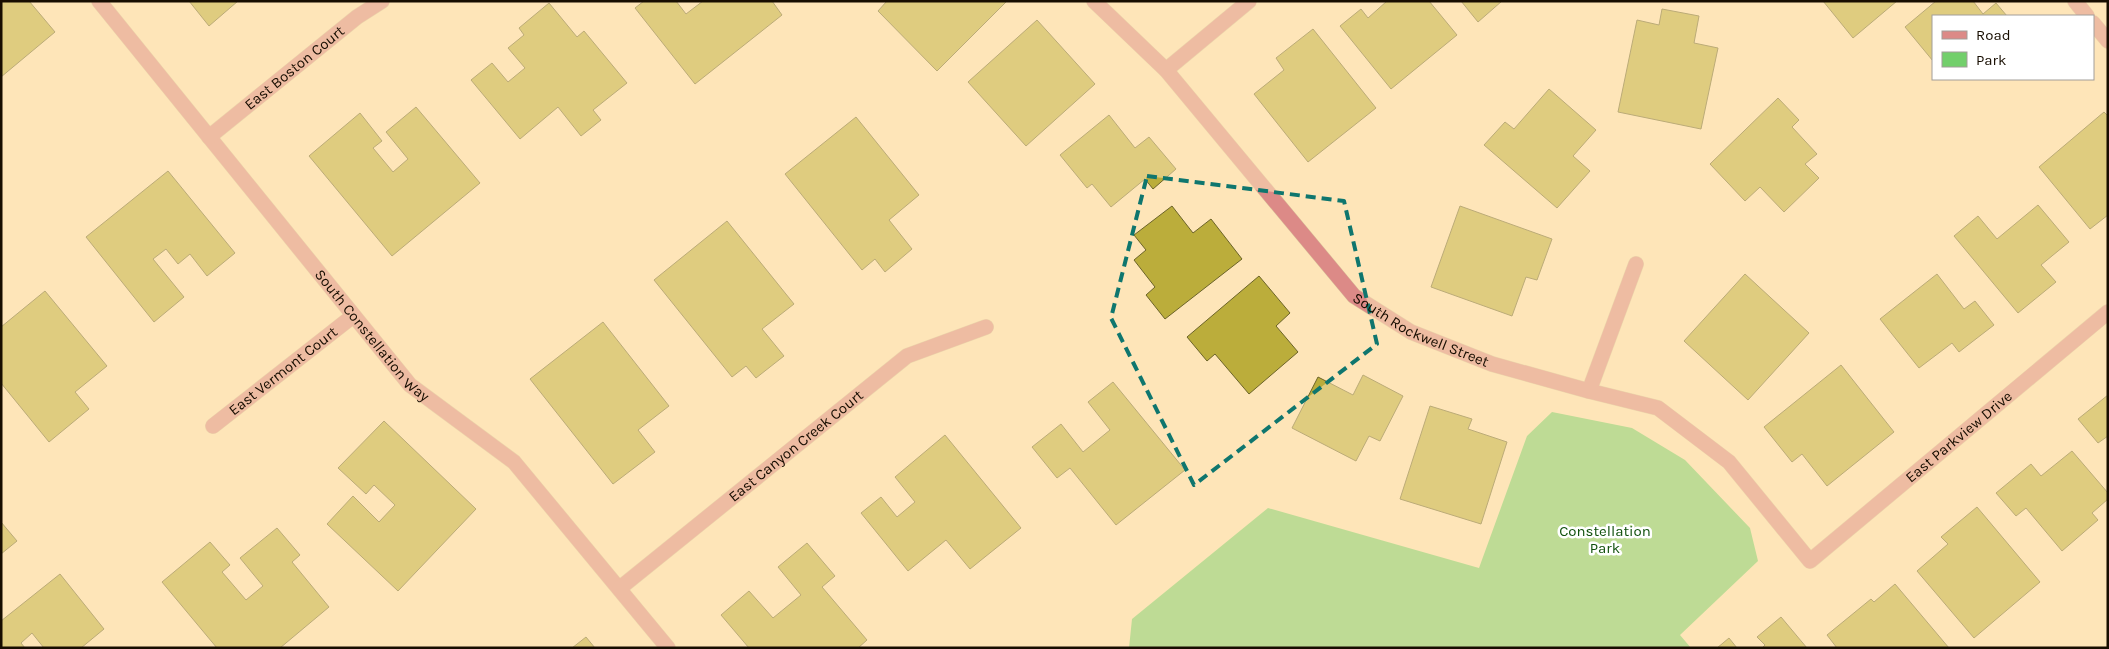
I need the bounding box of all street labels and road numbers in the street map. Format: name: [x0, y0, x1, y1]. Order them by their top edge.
street label: East Boston Court: [241, 22, 348, 114]
street label: South Constellation Way: [311, 266, 433, 405]
street label: South Rockwell Street: [1349, 289, 1492, 371]
street label: East Vermont Court: [225, 323, 341, 419]
street label: East Canyon Creek Court: [725, 386, 867, 506]
street label: East Parkview Drive: [1902, 387, 2016, 486]

